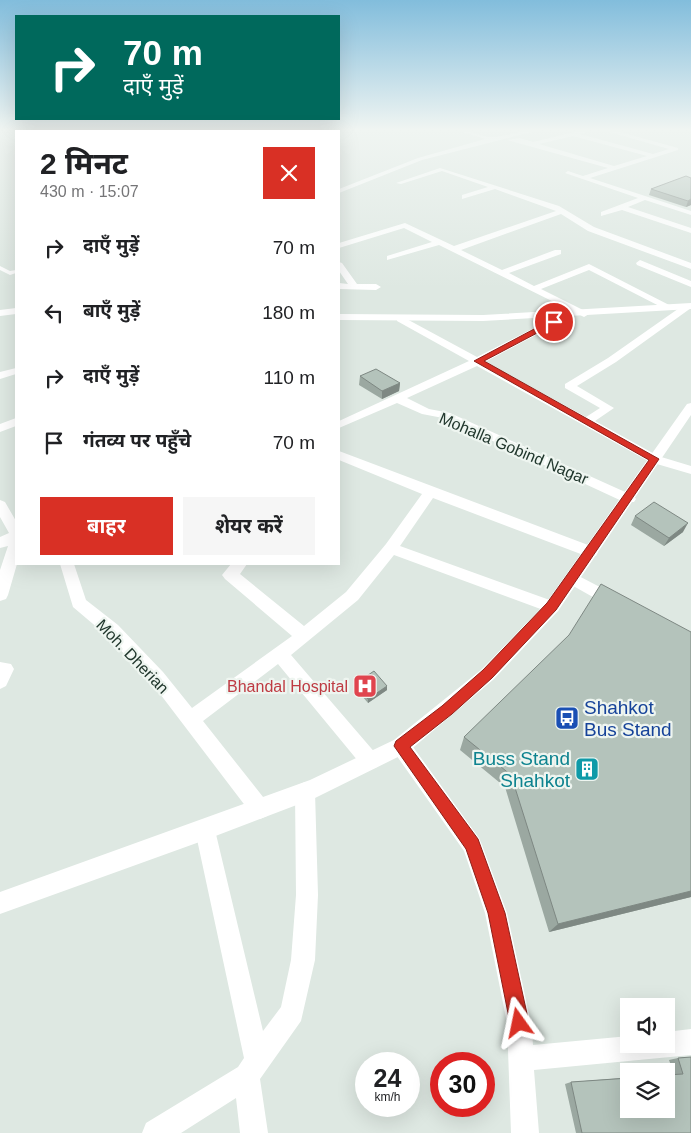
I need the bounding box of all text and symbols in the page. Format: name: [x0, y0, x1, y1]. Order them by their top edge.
text: 70 m: [123, 33, 203, 72]
icon: right: [40, 35, 105, 100]
text: दाएँ मुड़ें: [123, 74, 184, 99]
text: 2 मिनट: [40, 147, 128, 180]
button: close: [263, 147, 315, 199]
text: 430 m · 15:07: [40, 183, 139, 200]
icon: right: [40, 234, 68, 262]
text: दाएँ मुड़ें: [83, 235, 139, 256]
text: 70 m: [273, 237, 315, 258]
icon: left: [40, 299, 68, 327]
text: बाएँ मुड़ें: [83, 300, 140, 321]
pin: [533, 301, 575, 343]
text: 180 m: [262, 302, 315, 323]
icon: arrive: [540, 308, 568, 336]
icon: right: [40, 364, 68, 392]
text: दाएँ मुड़ें: [83, 365, 139, 386]
text: 110 m: [264, 367, 315, 388]
street label: Mohalla Gobind Nagar: [437, 409, 591, 488]
icon: arrive: [40, 429, 68, 457]
text: गंतव्य पर पहुँचे: [83, 430, 191, 451]
text: 70 m: [273, 432, 315, 453]
button: बाहर: [40, 497, 173, 555]
button: शेयर करें: [183, 497, 315, 555]
street label: Moh. Dherian: [93, 616, 172, 697]
hospital icon: Bhandal Hospital: [352, 673, 378, 699]
place label: Bhandal Hospital: [227, 678, 348, 695]
place label: Shahkot Bus Stand: [584, 697, 672, 740]
bus stop icon: Shahkot Bus Stand: [554, 705, 580, 731]
place label: Buss Stand Shahkot: [473, 748, 571, 791]
building icon: Buss Stand Shahkot: [574, 756, 600, 782]
position arrow: [492, 996, 544, 1048]
map controls: [620, 998, 675, 1118]
button: sound: [620, 998, 675, 1053]
speed limit sign: 30: [430, 1052, 495, 1117]
button: layers: [620, 1063, 675, 1118]
text: 24: [374, 1064, 401, 1092]
text: km/h: [374, 1090, 401, 1104]

